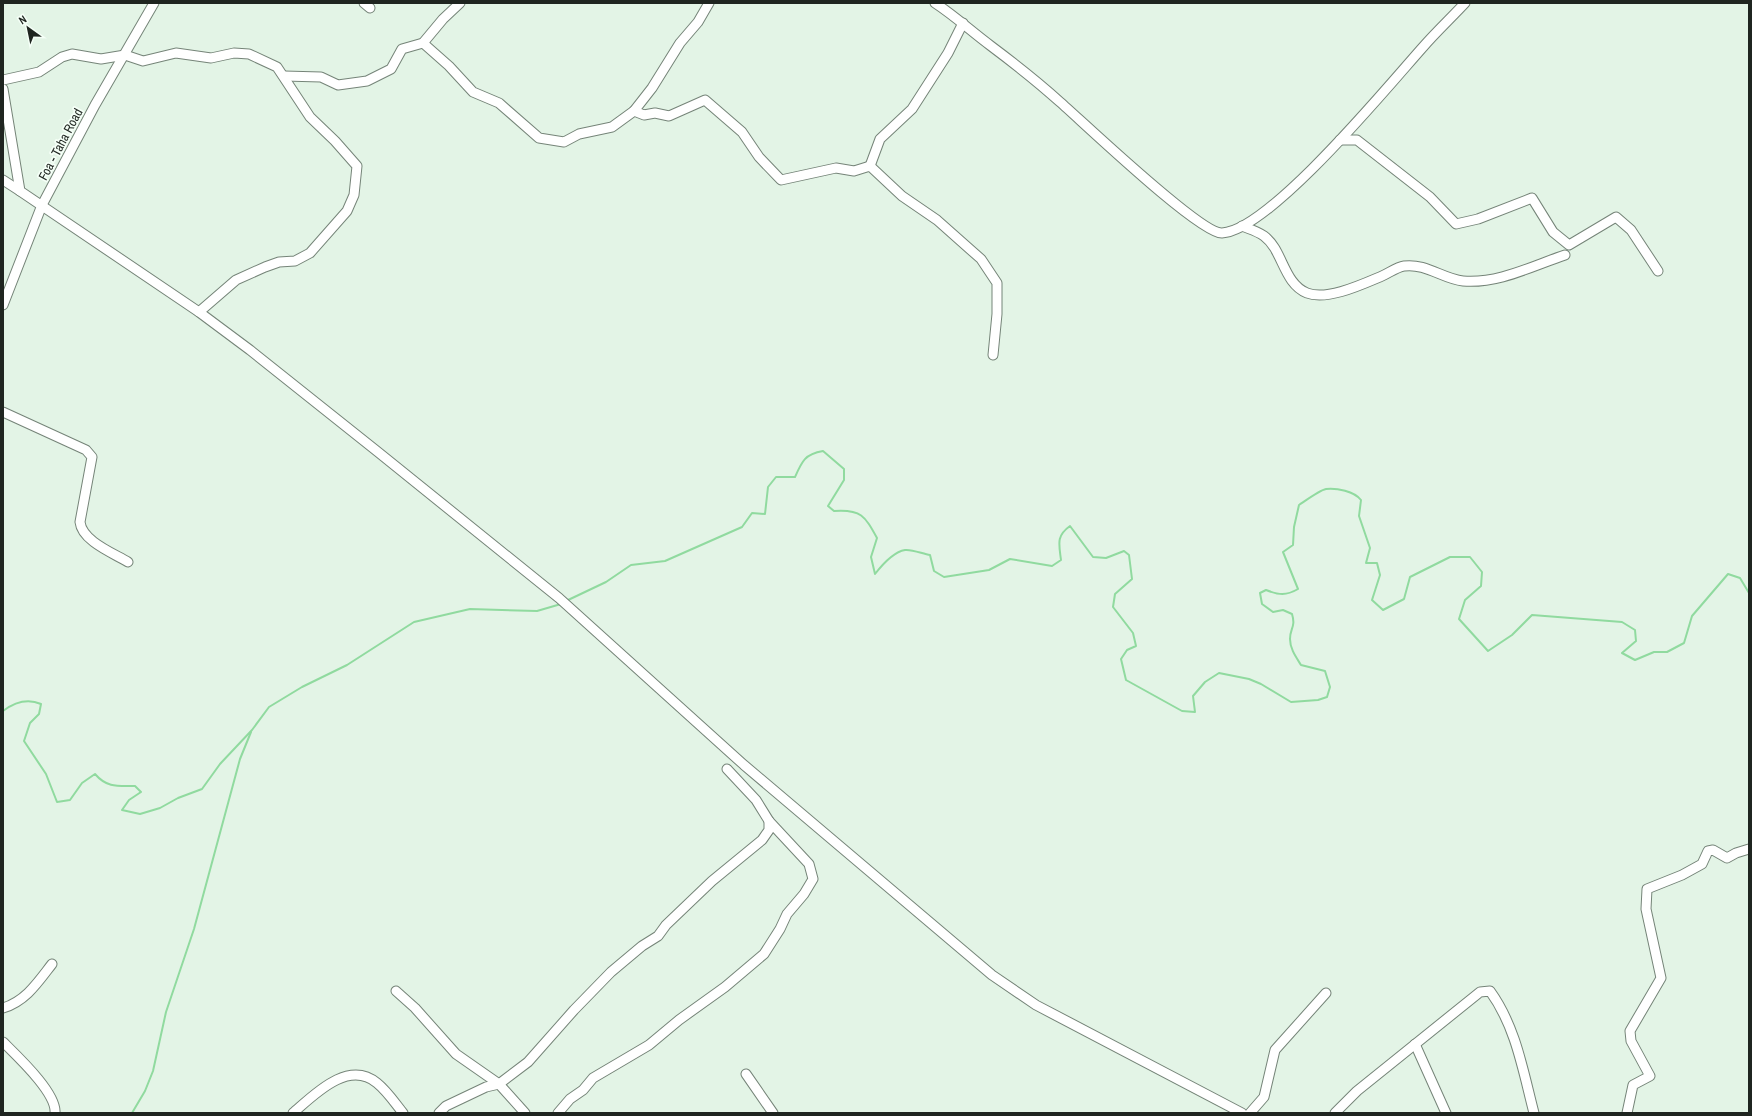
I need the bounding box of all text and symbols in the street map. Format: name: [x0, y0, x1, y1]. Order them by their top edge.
north arrow: [8, 8, 48, 48]
text: N: [16, 12, 29, 27]
street label: Foa - Taha Road: [34, 105, 87, 183]

